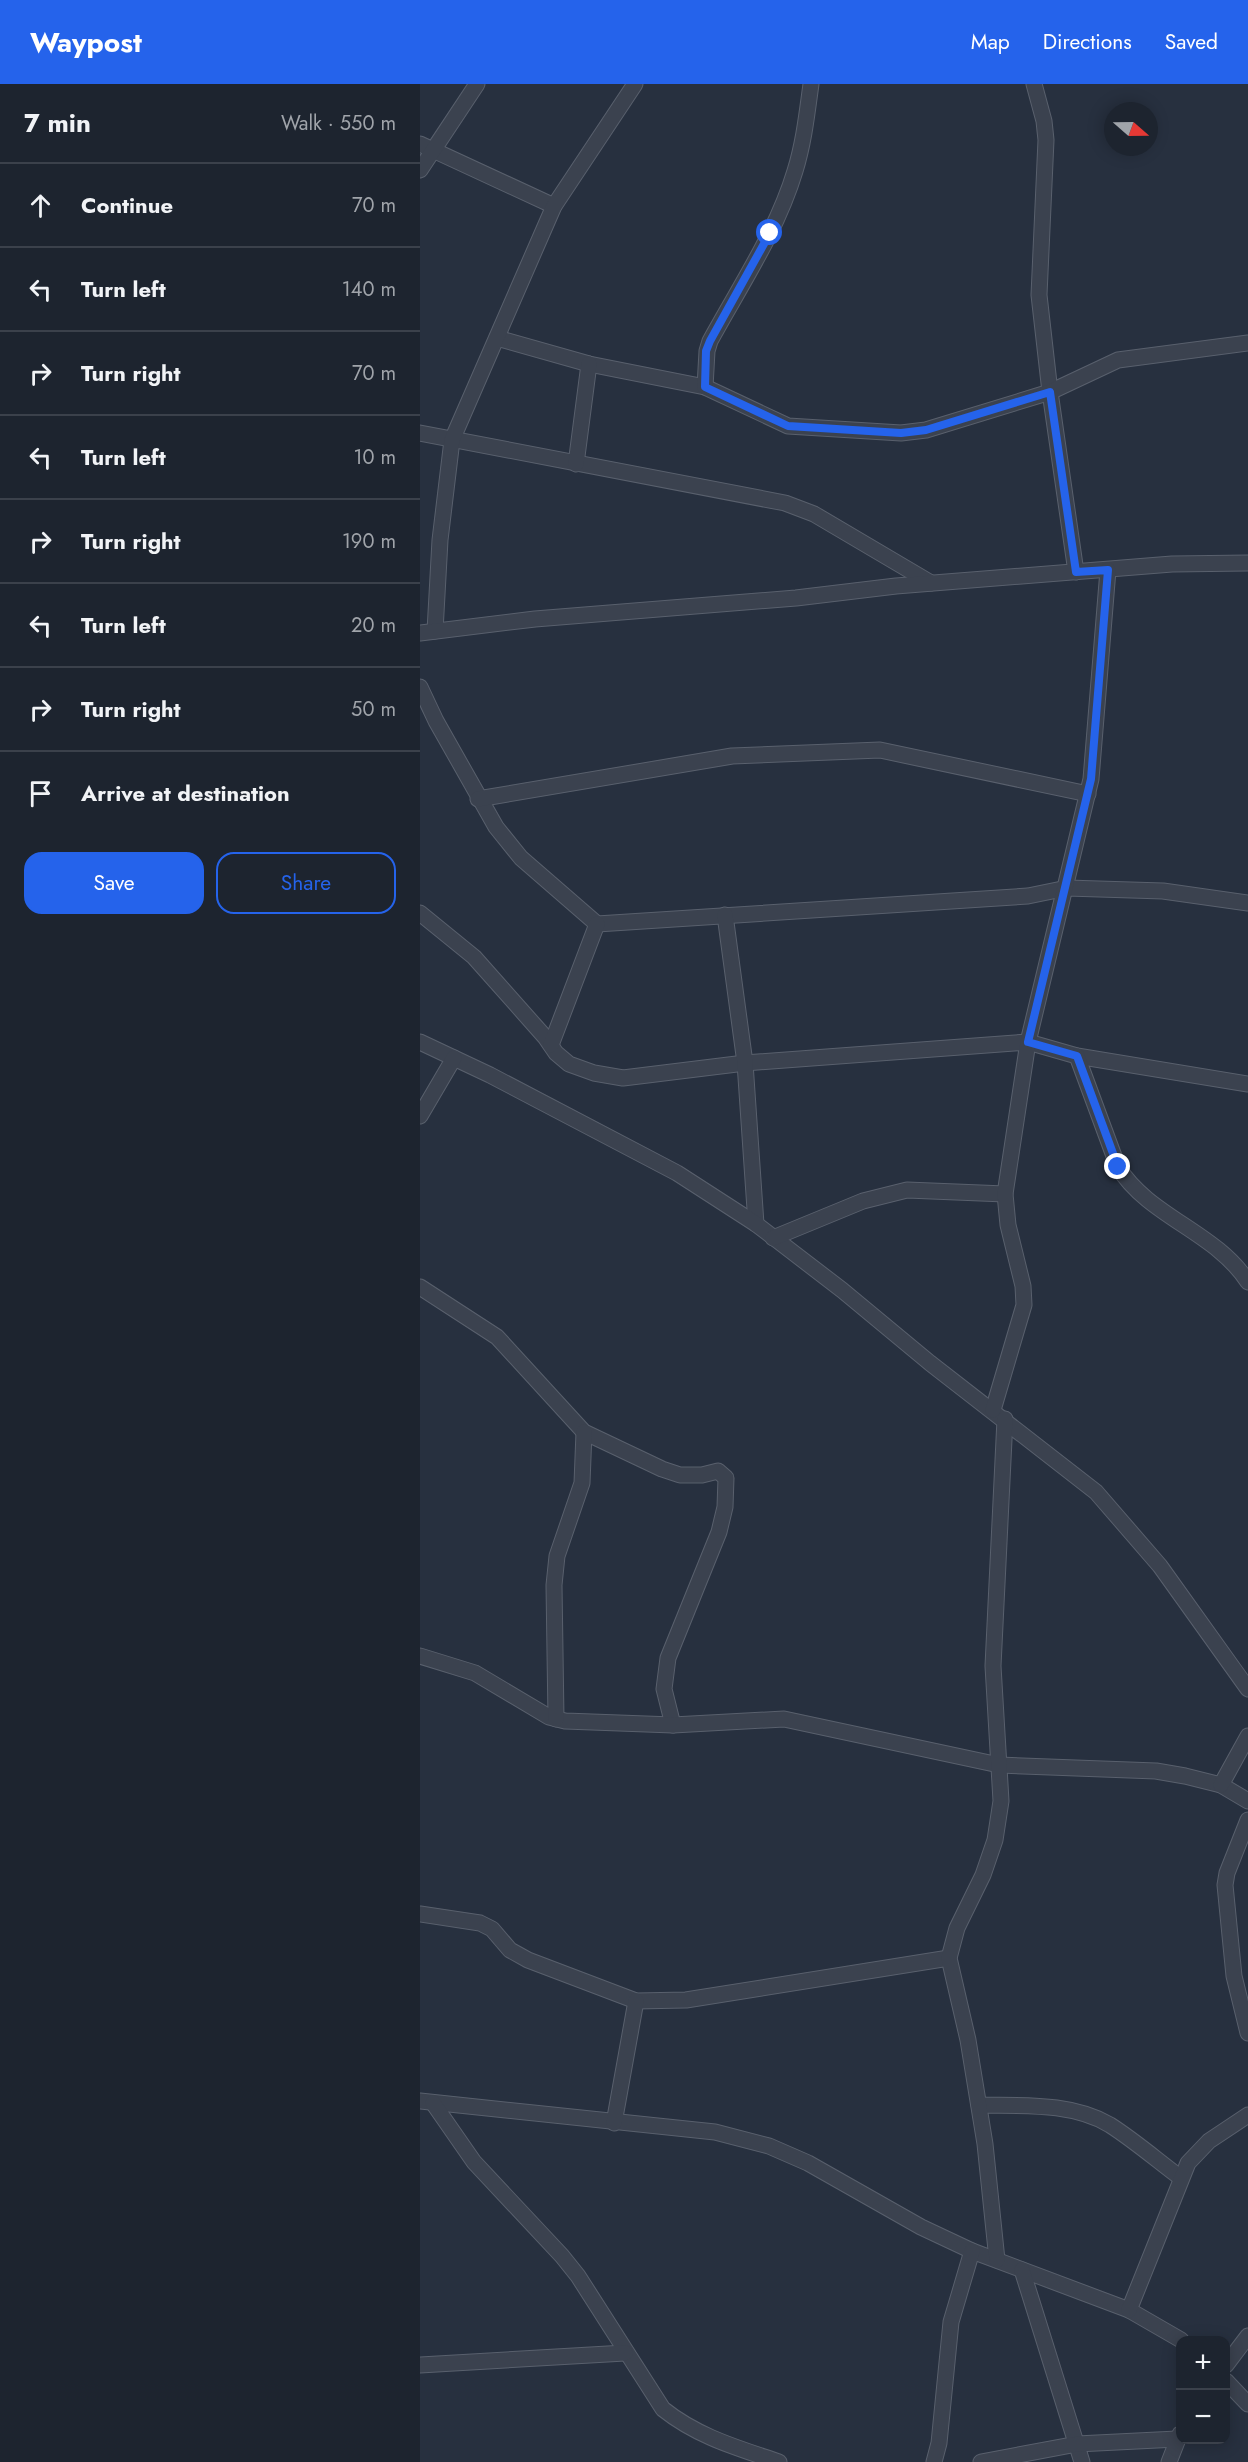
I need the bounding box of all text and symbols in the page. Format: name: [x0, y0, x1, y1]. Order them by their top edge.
text: Waypost: [30, 22, 142, 63]
text: Map: [971, 27, 1010, 57]
text: Directions: [1043, 27, 1132, 57]
text: Saved: [1165, 27, 1218, 57]
north arrow: [1104, 102, 1158, 156]
text: 7 min: [24, 104, 91, 142]
text: Walk · 550 m: [281, 109, 396, 138]
icon: ahead: [24, 189, 57, 222]
text: Continue: [81, 189, 173, 221]
text: 70 m: [352, 191, 396, 220]
route start: [756, 219, 782, 245]
icon: left: [24, 273, 57, 306]
text: Turn left: [81, 273, 166, 305]
text: 140 m: [342, 275, 396, 304]
icon: right: [24, 357, 57, 390]
text: Turn right: [81, 357, 181, 389]
text: 70 m: [352, 359, 396, 388]
icon: left: [24, 441, 57, 474]
text: Turn left: [81, 441, 166, 473]
text: 10 m: [353, 443, 396, 472]
icon: right: [24, 525, 57, 558]
text: Turn right: [81, 525, 181, 557]
text: 190 m: [342, 527, 396, 556]
icon: left: [24, 609, 57, 642]
text: Turn left: [81, 609, 166, 641]
text: 20 m: [351, 611, 396, 640]
icon: right: [24, 693, 57, 726]
text: Turn right: [81, 693, 181, 725]
text: 50 m: [351, 695, 396, 724]
icon: arrive: [24, 777, 57, 810]
text: Arrive at destination: [81, 777, 290, 809]
button: Save: [24, 852, 204, 914]
button: Share: [216, 852, 396, 914]
route end: [1104, 1153, 1130, 1179]
map controls: [1176, 2336, 1230, 2444]
button: +: [1176, 2336, 1230, 2390]
button: −: [1176, 2390, 1230, 2444]

